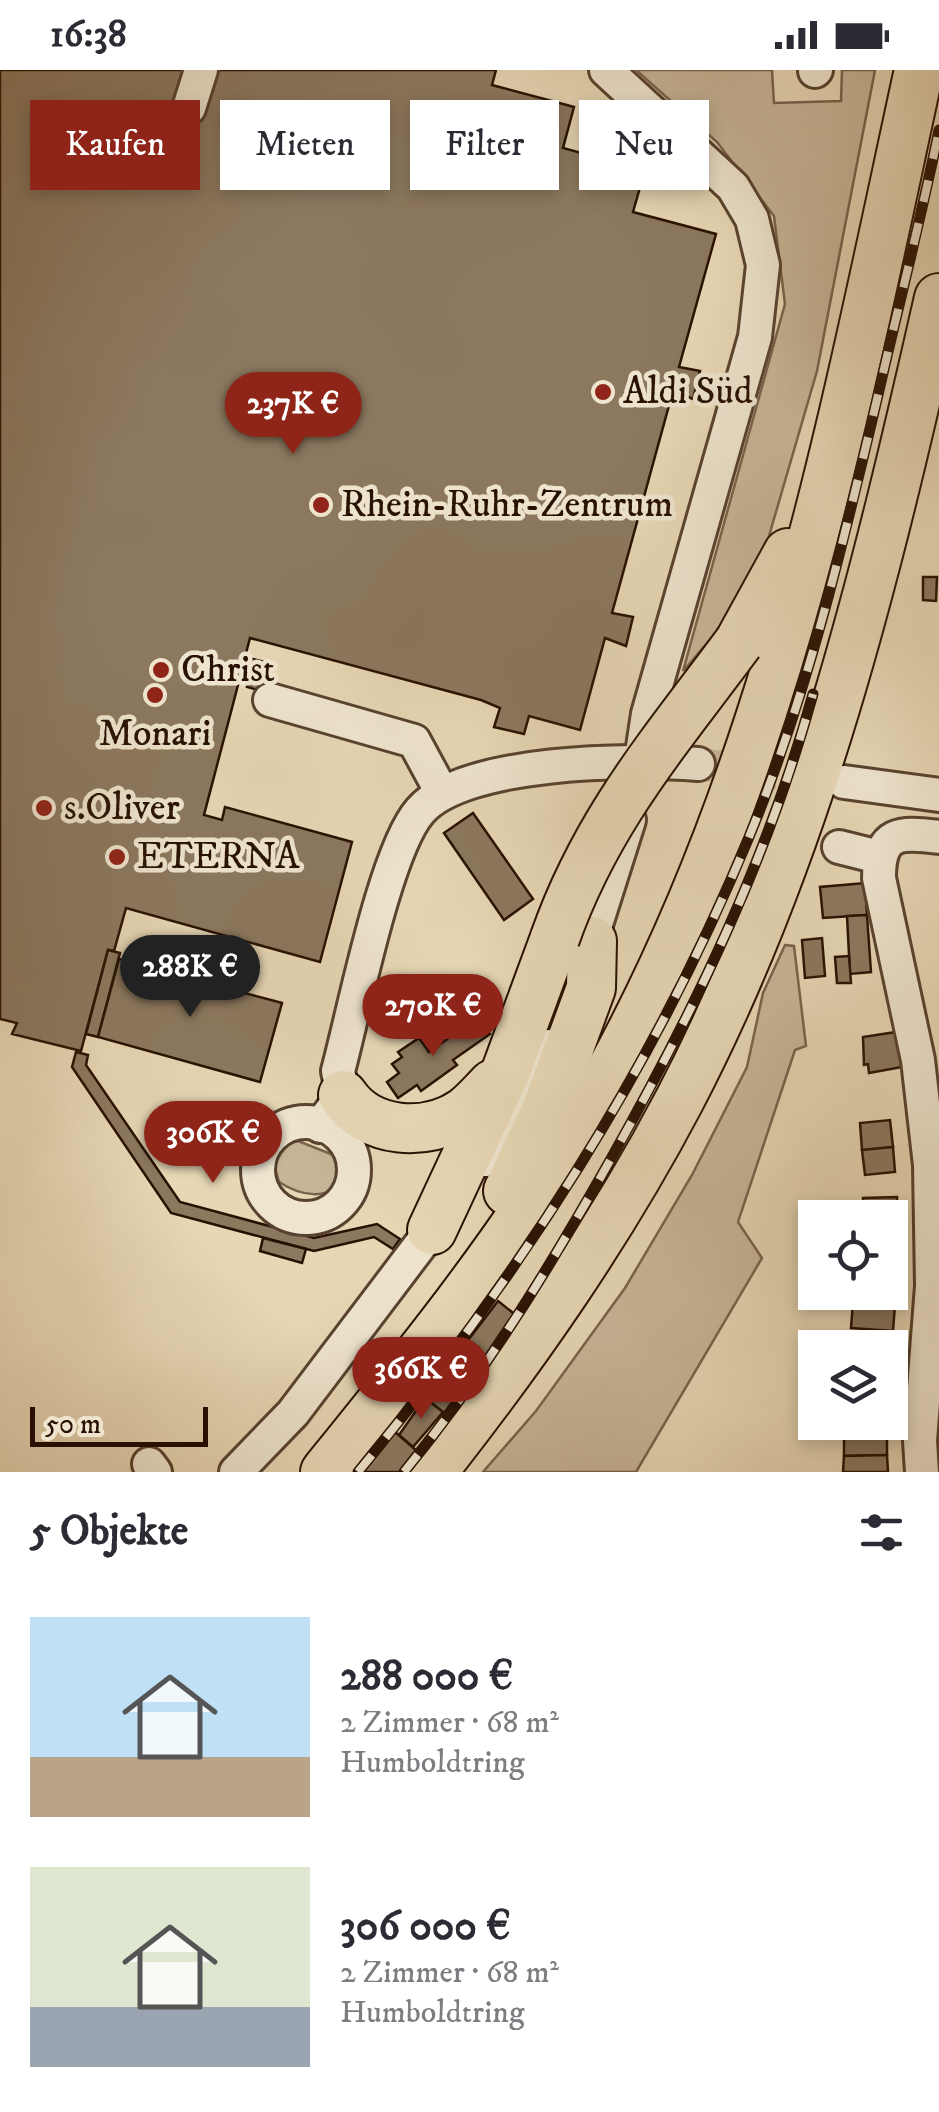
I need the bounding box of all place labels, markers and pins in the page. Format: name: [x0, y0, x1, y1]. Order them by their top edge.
place label: Aldi Süd: [623, 368, 753, 416]
pin: 237K €: [212, 372, 374, 457]
marker: Aldi Süd: [592, 381, 614, 403]
place label: Rhein-Ruhr-Zentrum: [341, 481, 673, 529]
marker: Rhein-Ruhr-Zentrum: [310, 494, 332, 516]
place label: Christ: [181, 646, 275, 694]
marker: Christ: [150, 659, 172, 681]
marker: Monari: [144, 684, 166, 706]
place label: Monari: [99, 710, 211, 758]
place label: s.Oliver: [64, 784, 180, 832]
marker: s.Oliver: [33, 797, 55, 819]
place label: ETERNA: [137, 833, 300, 881]
marker: ETERNA: [106, 846, 128, 868]
pin: 288K €: [109, 935, 271, 1020]
pin: 270K €: [352, 974, 514, 1059]
pin: 306K €: [132, 1101, 294, 1186]
pin: 366K €: [340, 1337, 502, 1422]

